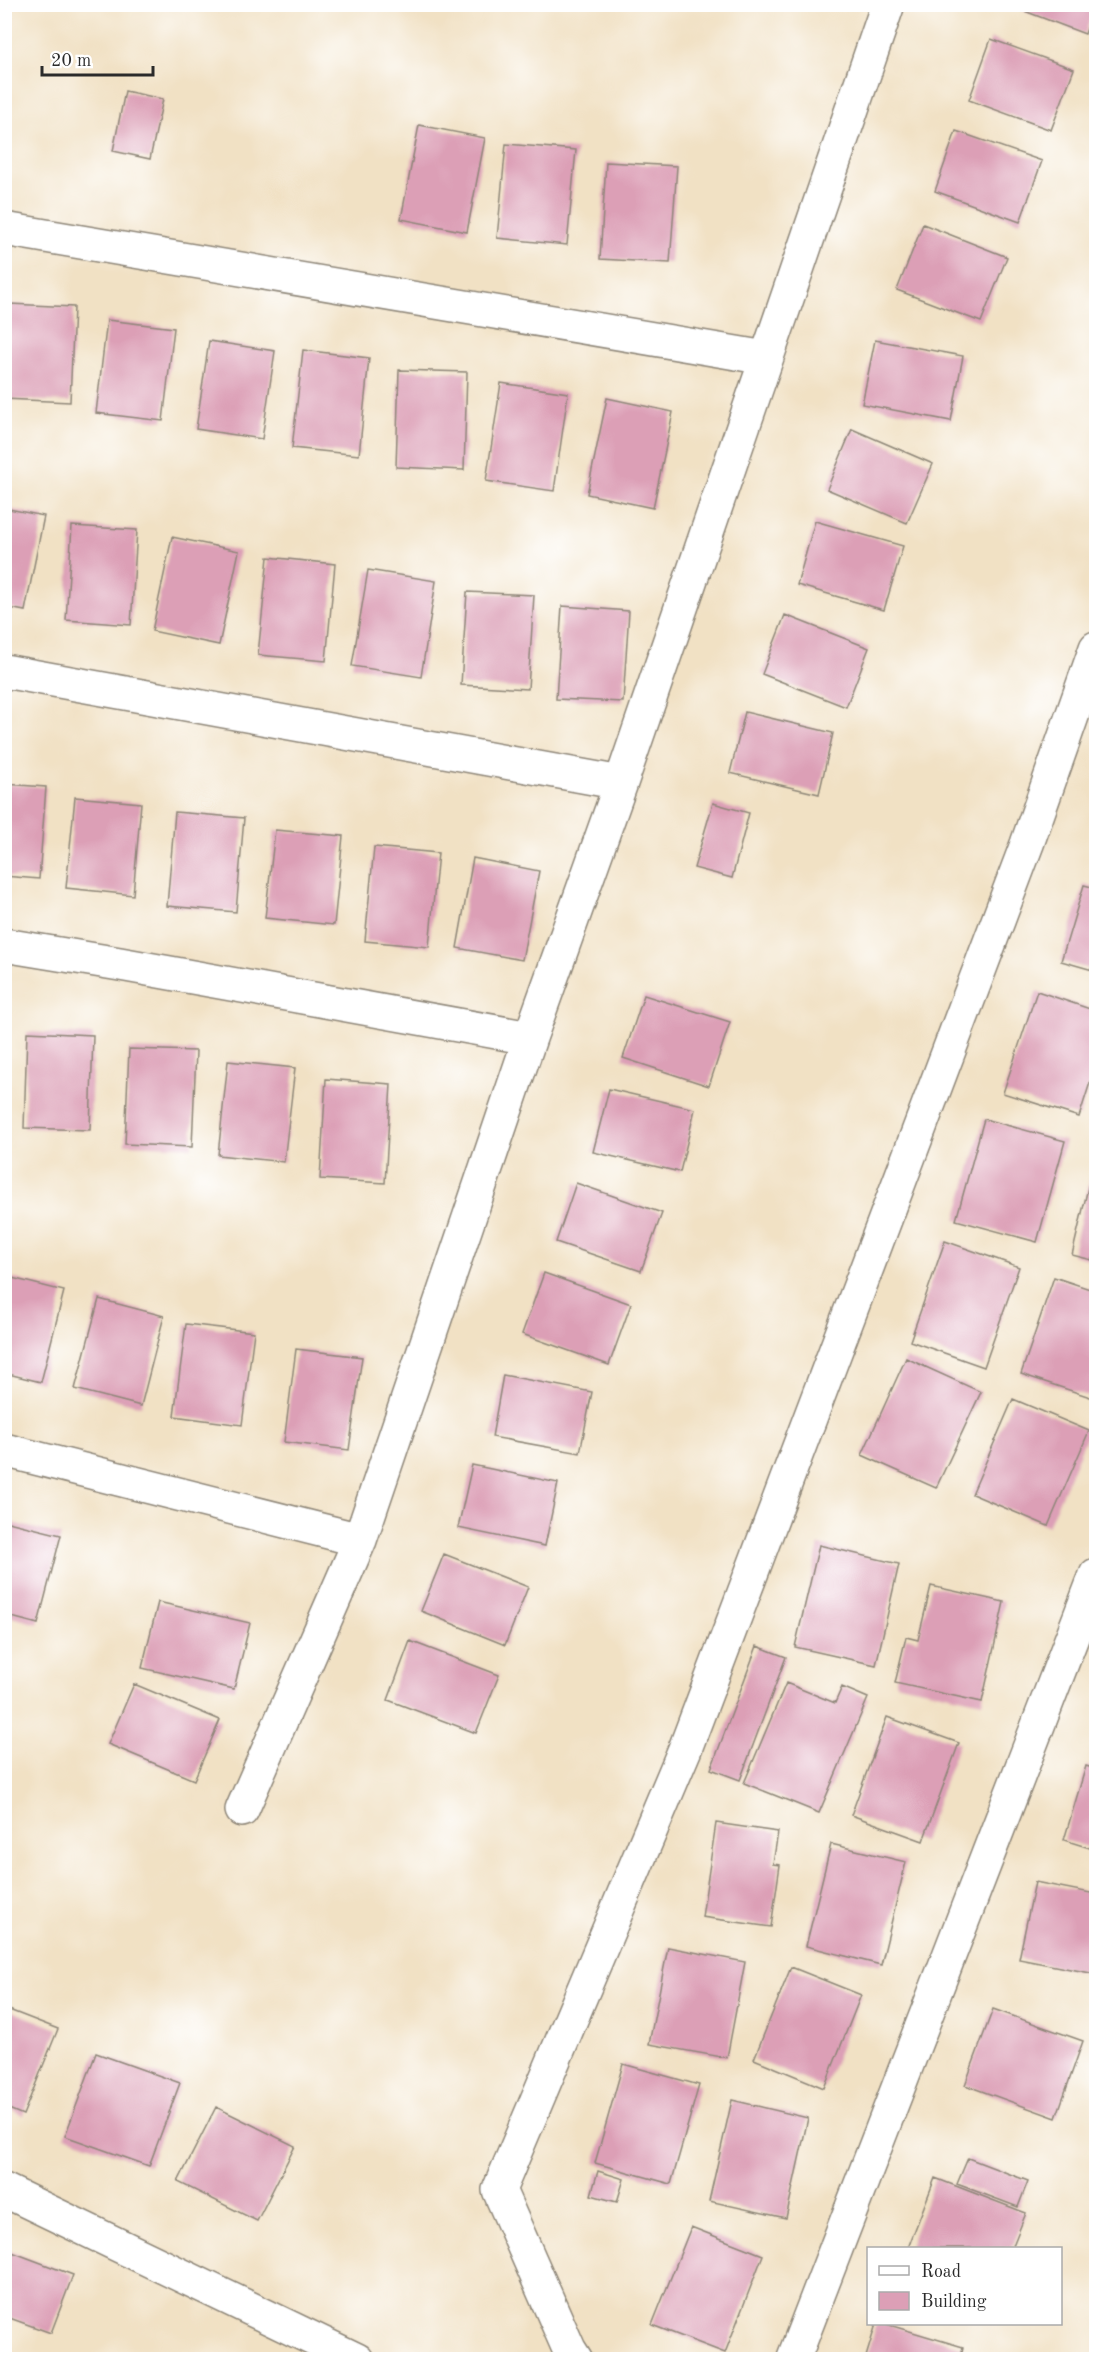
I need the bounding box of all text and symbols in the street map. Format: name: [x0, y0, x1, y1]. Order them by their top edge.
scale bar: [42, 39, 153, 77]
text: 20 m: [51, 52, 91, 70]
legend: [867, 2247, 1062, 2325]
text: Road: [921, 2263, 961, 2281]
text: Building: [921, 2293, 987, 2311]

